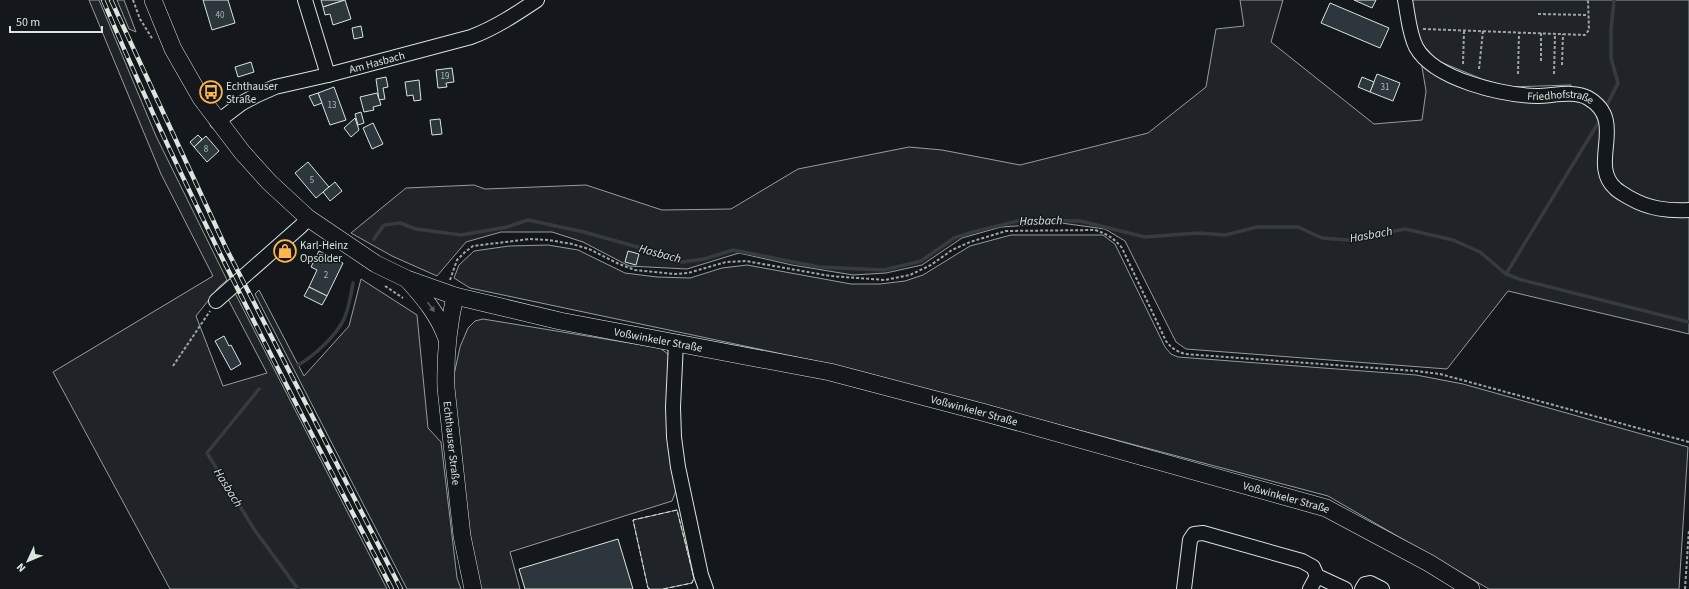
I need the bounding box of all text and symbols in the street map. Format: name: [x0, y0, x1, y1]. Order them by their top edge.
scale bar: [10, 8, 102, 34]
house number: 40: [216, 9, 225, 22]
text: 50 m: [16, 14, 40, 31]
street label: Am Hasbach: [347, 47, 406, 77]
house number: 19: [441, 70, 450, 83]
bus stop icon: Echthauser Straße: [198, 79, 224, 105]
place label: Echthauser Straße: [226, 79, 278, 107]
house number: 31: [1381, 81, 1389, 94]
street label: Friedhofstraße: [1527, 86, 1598, 108]
house number: 13: [328, 99, 337, 112]
house number: 8: [204, 143, 209, 156]
house number: 5: [310, 174, 315, 187]
water label: Hasbach: [1019, 212, 1063, 230]
water label: Hasbach: [1348, 223, 1394, 247]
shop icon: Karl-Heinz Opsölder: [272, 238, 298, 264]
place label: Karl-Heinz Opsölder: [300, 238, 348, 266]
water label: Hasbach: [637, 240, 683, 268]
house number: 2: [324, 269, 329, 282]
one-way arrow: [427, 301, 435, 312]
street label: Voßwinkeler Straße: [613, 324, 704, 355]
street label: Voßwinkeler Straße: [929, 391, 1020, 429]
street label: Echthauser Straße: [440, 400, 464, 486]
water label: Hasbach: [209, 465, 247, 511]
street label: Voßwinkeler Straße: [1241, 478, 1333, 517]
north arrow: [8, 541, 48, 581]
text: N: [13, 560, 29, 575]

